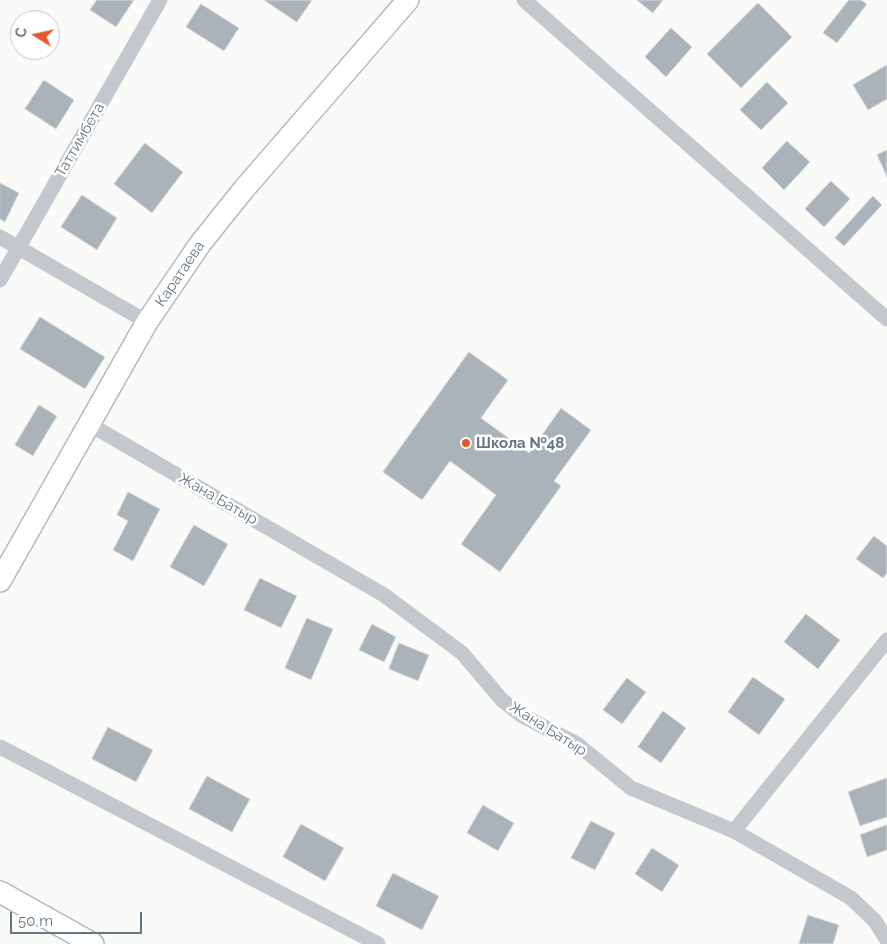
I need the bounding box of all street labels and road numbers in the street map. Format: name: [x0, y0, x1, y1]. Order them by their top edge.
street label: Таттимбета: [52, 100, 108, 180]
street label: Каратаева: [151, 238, 209, 310]
street label: Жана Батыр: [175, 469, 261, 529]
street label: Жана Батыр: [506, 698, 590, 760]

